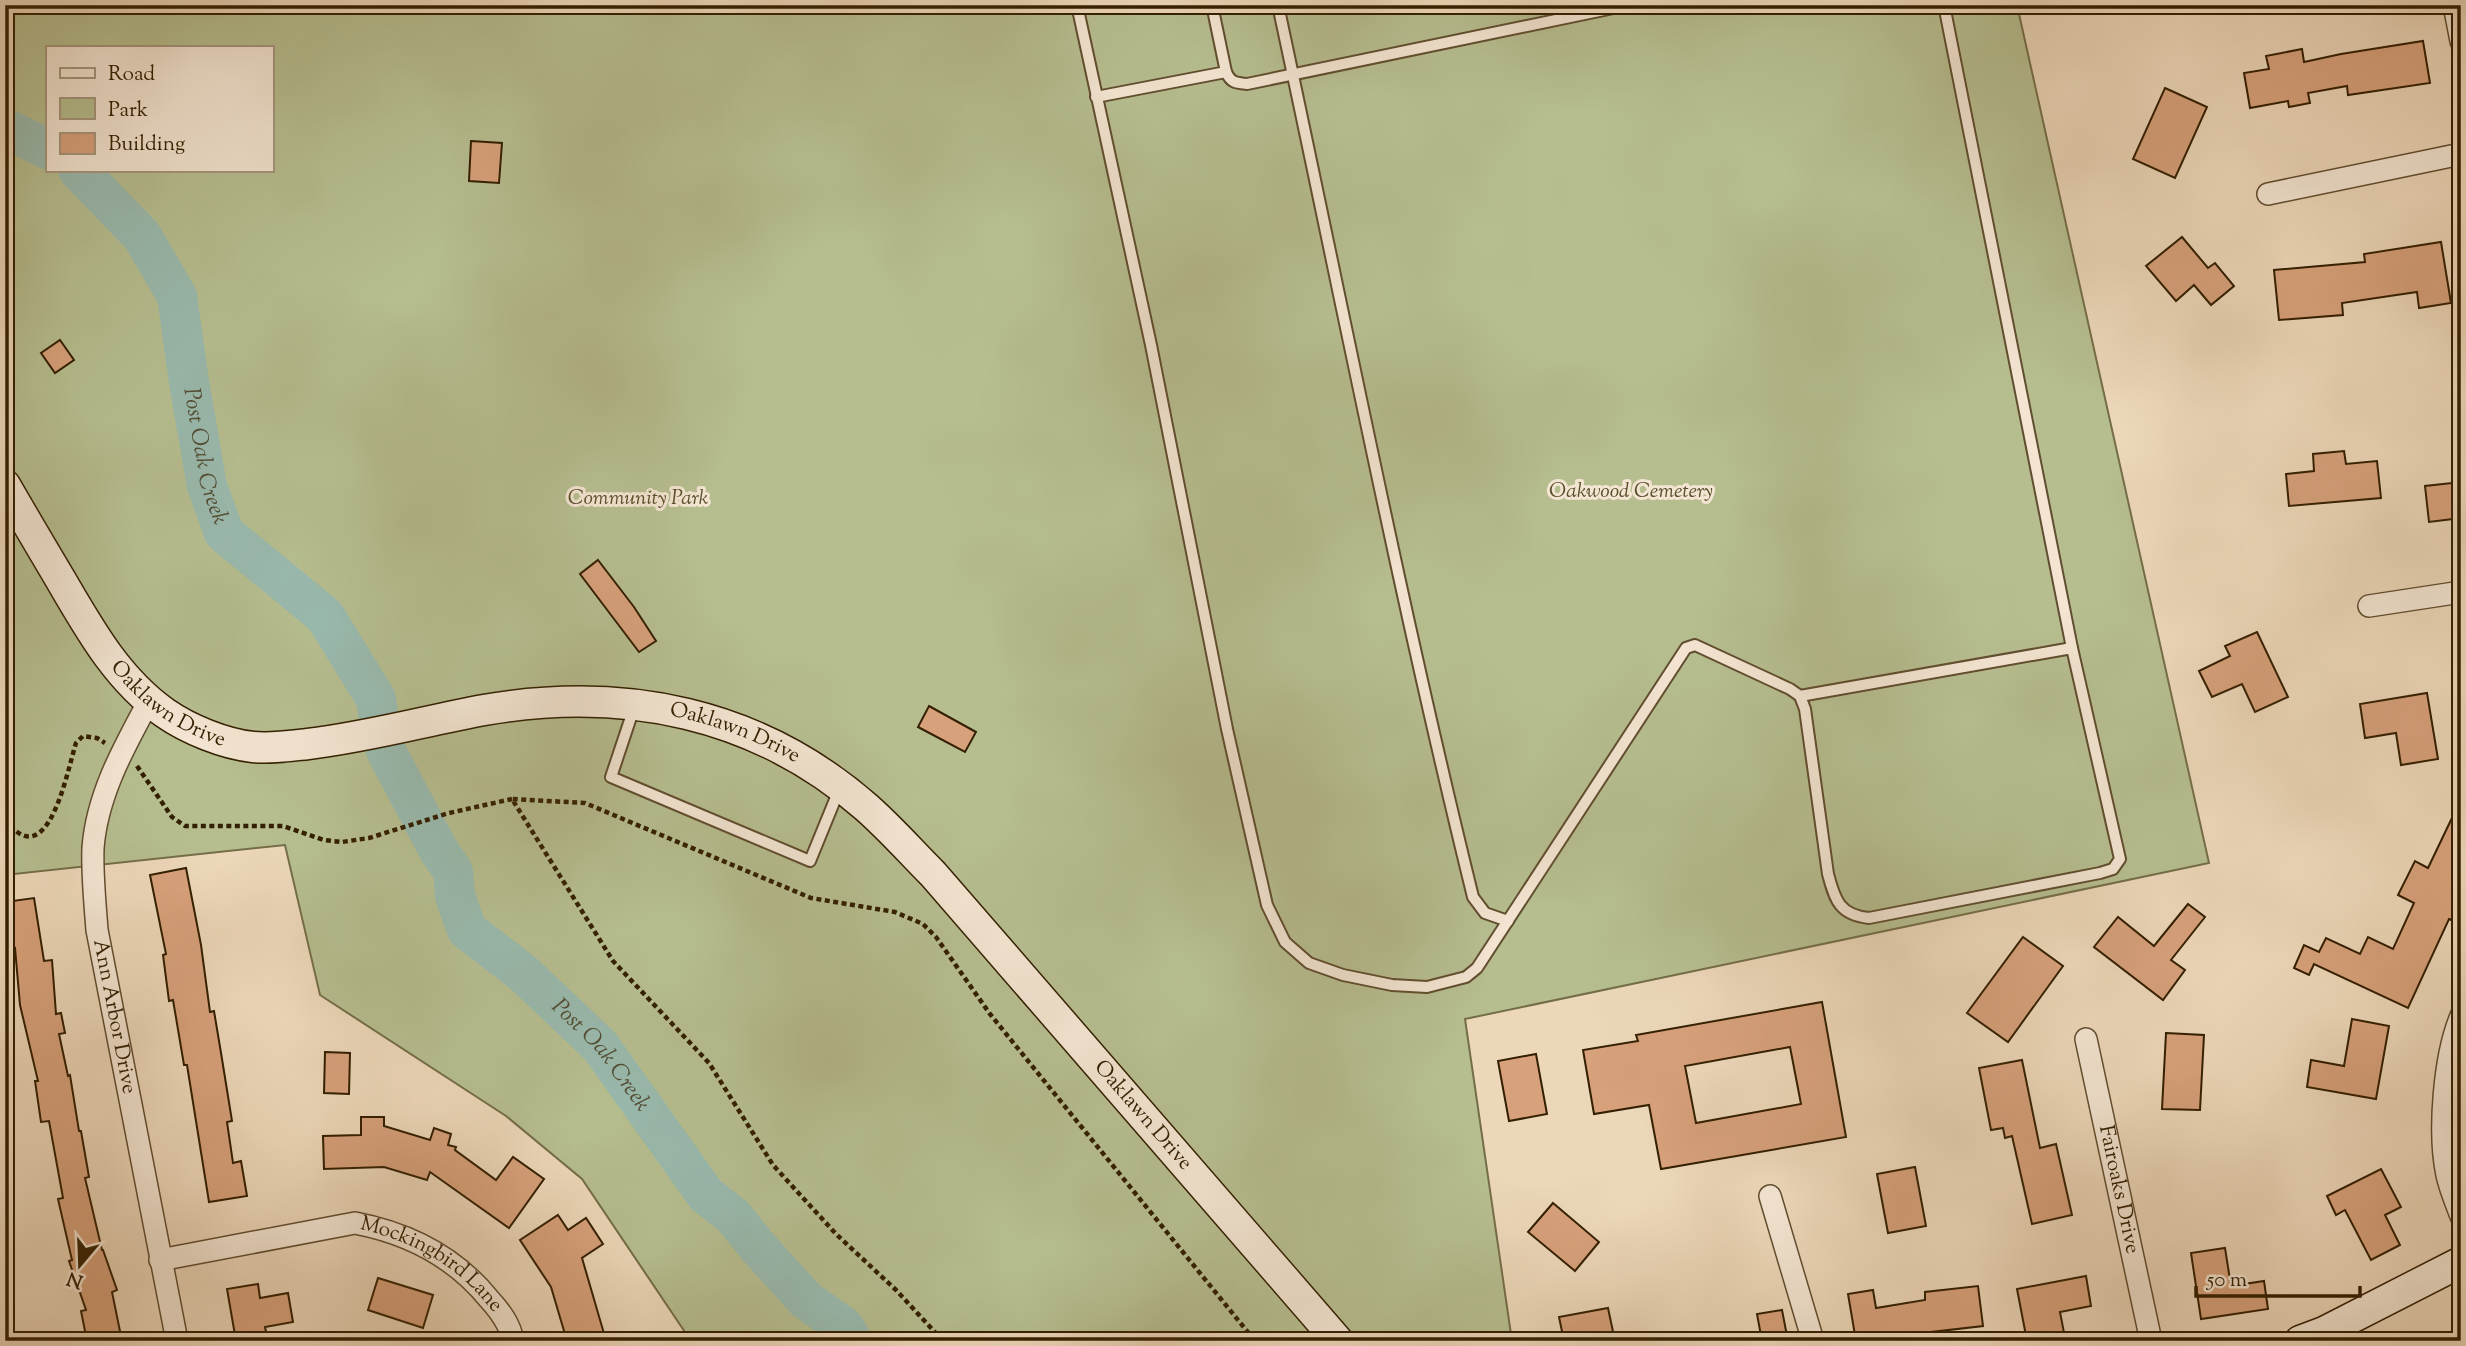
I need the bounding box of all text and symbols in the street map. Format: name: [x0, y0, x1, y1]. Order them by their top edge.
legend: [46, 46, 273, 172]
text: Road: [108, 60, 155, 90]
text: Park: [108, 96, 149, 126]
text: Building: [108, 130, 185, 160]
water label: Post Oak Creek: [174, 385, 236, 529]
park label: Oakwood Cemetery: [1549, 477, 1713, 507]
park label: Community Park: [568, 484, 709, 514]
street label: Oaklawn Drive: [102, 654, 229, 755]
street label: Oaklawn Drive: [667, 696, 806, 771]
street label: Ann Arbor Drive: [84, 937, 144, 1096]
water label: Post Oak Creek: [544, 991, 658, 1119]
street label: Oaklawn Drive: [1086, 1054, 1199, 1177]
street label: Fairoaks Drive: [2090, 1123, 2147, 1257]
street label: Mockingbird Lane: [357, 1209, 510, 1319]
north arrow: [46, 1230, 116, 1300]
scale bar: [2196, 1255, 2361, 1299]
text: N: [64, 1263, 87, 1294]
text: 50 m: [2206, 1266, 2247, 1296]

